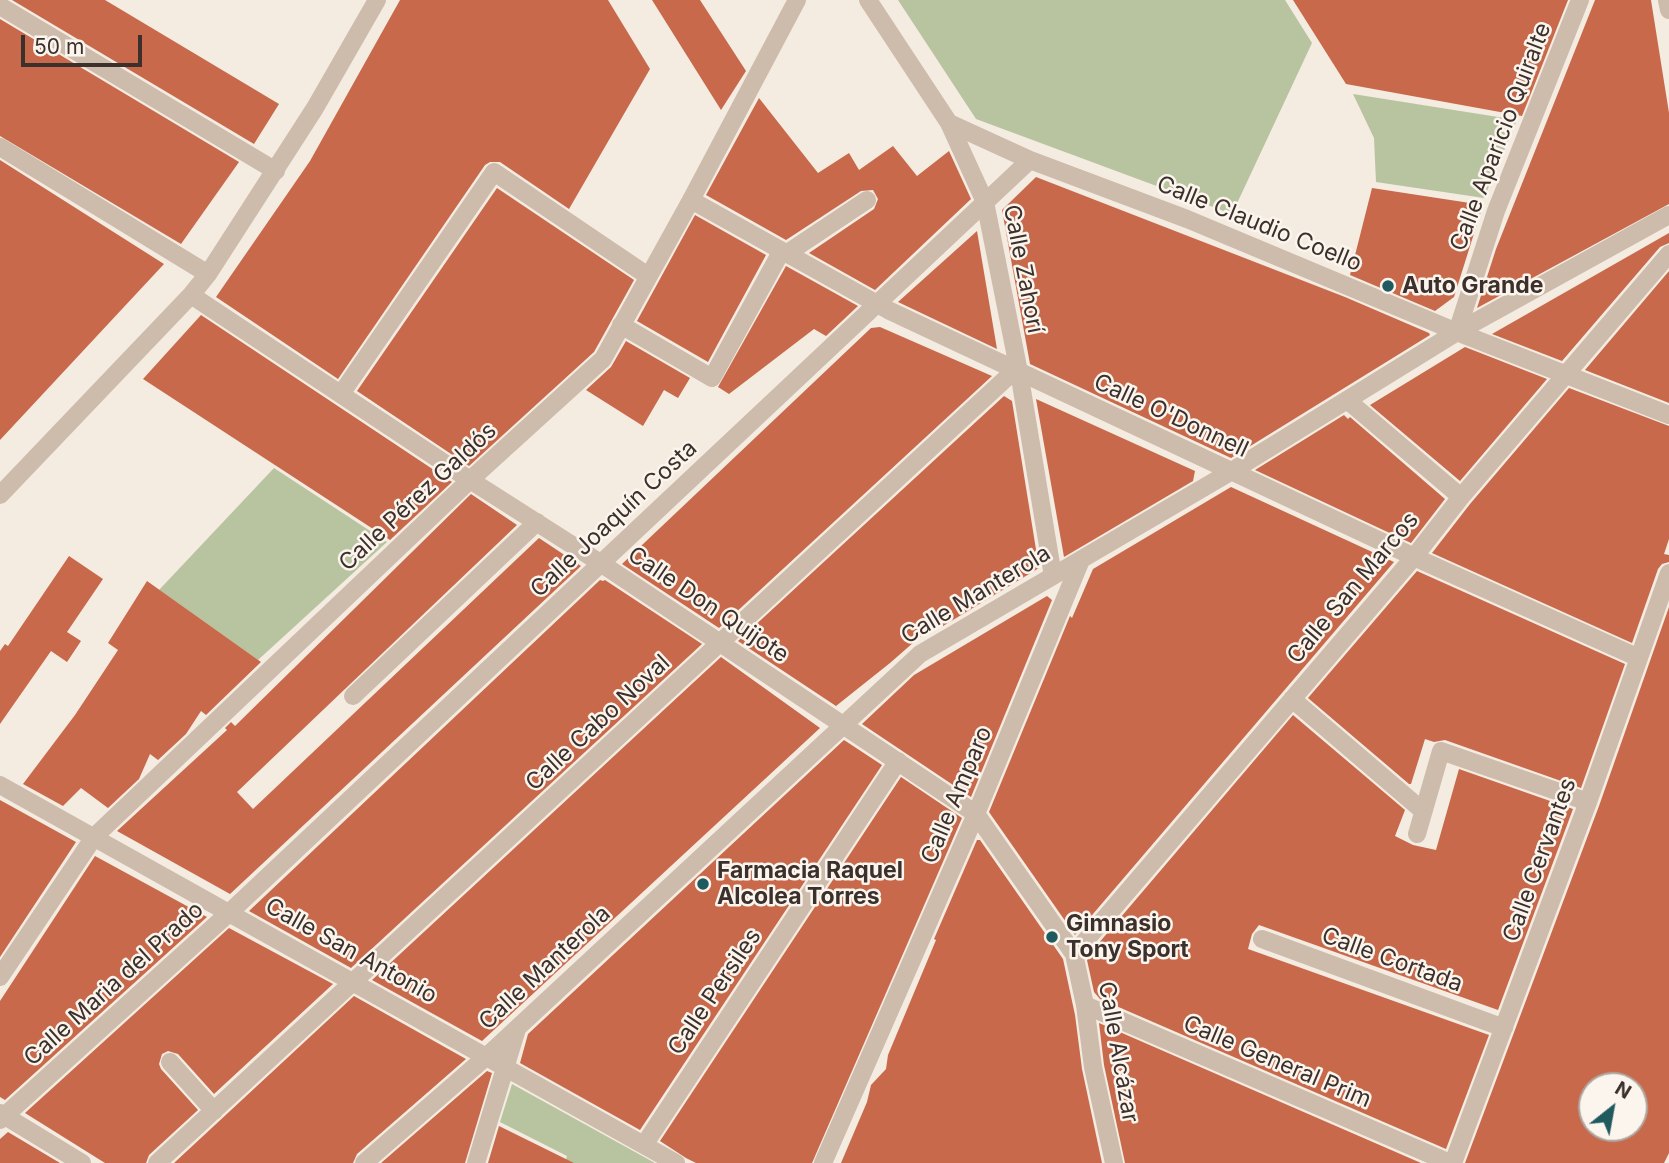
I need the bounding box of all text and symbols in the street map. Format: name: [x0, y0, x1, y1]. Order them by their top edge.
street label: Calle Aparicio Quiralte: [1445, 19, 1557, 255]
scale bar: [24, 21, 145, 65]
text: 50 m: [34, 34, 84, 59]
street label: Calle Claudio Coello: [1153, 170, 1365, 278]
street label: Calle Zahorí: [997, 203, 1049, 335]
place label: Auto Grande: [1402, 272, 1543, 300]
marker: Auto Grande: [1380, 278, 1396, 294]
street label: Calle O'Donnell: [1089, 368, 1253, 464]
street label: Calle Pérez Galdós: [334, 417, 502, 577]
street label: Calle Joaquín Costa: [525, 435, 703, 603]
street label: Calle San Marcos: [1282, 507, 1424, 669]
street label: Calle Manterola: [896, 540, 1056, 650]
street label: Calle Don Quijote: [622, 541, 794, 669]
street label: Calle Cabo Noval: [520, 649, 676, 797]
street label: Calle Amparo: [916, 722, 998, 868]
street label: Calle Cervantes: [1498, 774, 1582, 946]
place label: Farmacia Raquel Alcolea Torres: [717, 857, 903, 911]
marker: Farmacia Raquel Alcolea Torres: [695, 876, 711, 892]
street label: Calle San Antonio: [260, 892, 442, 1010]
street label: Calle Maria del Prado: [19, 896, 209, 1072]
street label: Calle Manterola: [474, 900, 616, 1036]
place label: Gimnasio Tony Sport: [1066, 910, 1189, 964]
street label: Calle Cortada: [1318, 922, 1466, 998]
street label: Calle Persiles: [663, 924, 767, 1060]
marker: Gimnasio Tony Sport: [1044, 929, 1060, 945]
street label: Calle Alcázar: [1092, 979, 1144, 1125]
street label: Calle General Prim: [1179, 1010, 1375, 1114]
north arrow: [1578, 1072, 1648, 1142]
text: N: [1611, 1077, 1635, 1104]

